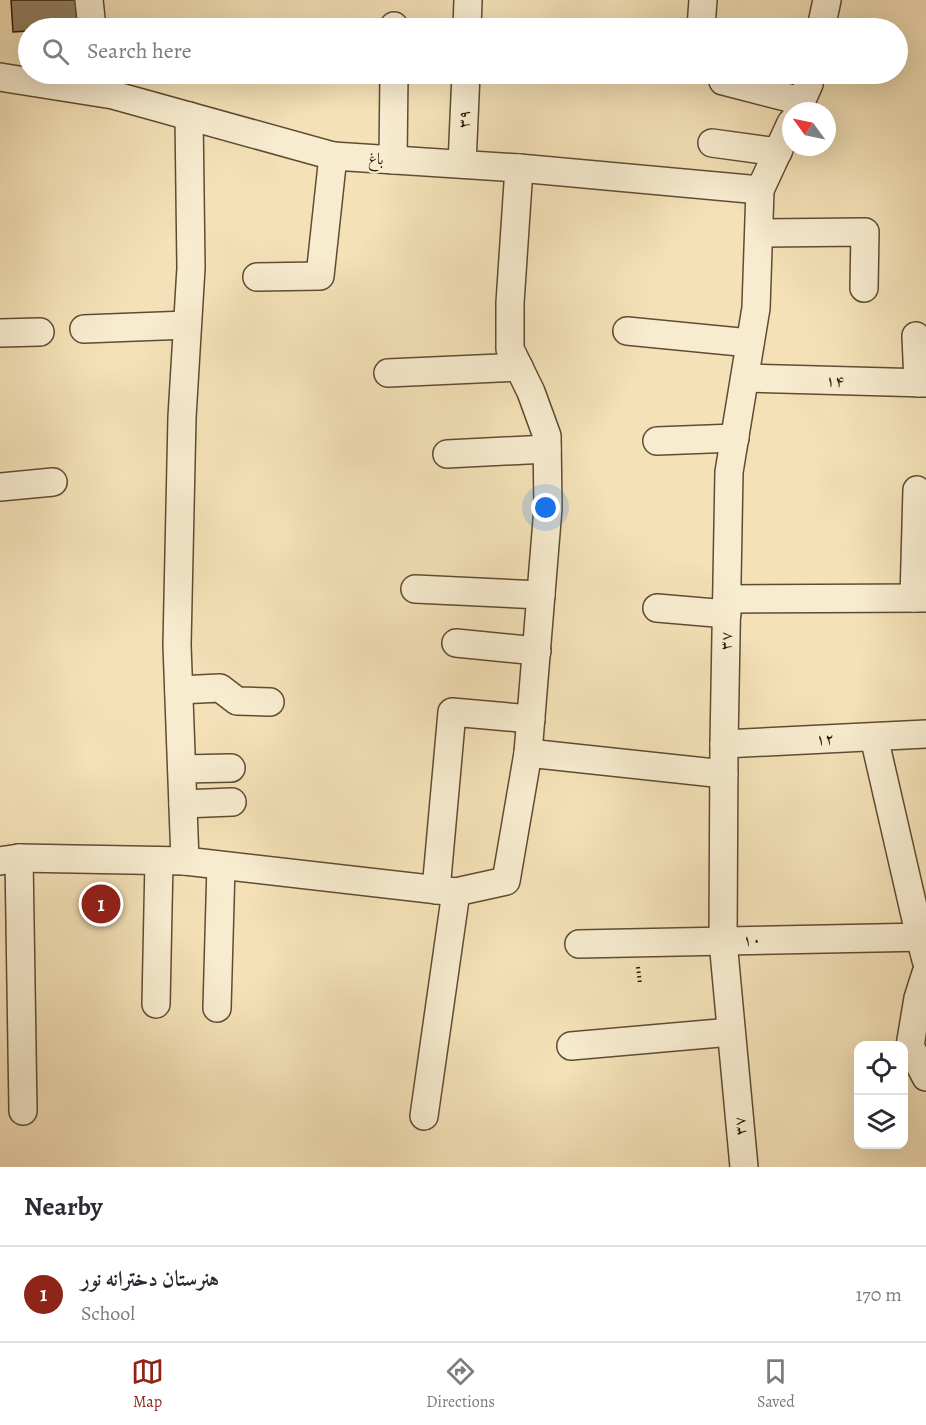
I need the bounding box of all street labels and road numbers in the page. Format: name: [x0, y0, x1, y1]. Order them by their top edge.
street label: ۳۹: [453, 109, 475, 129]
street label: باغ: [367, 147, 384, 173]
street label: ۱۴: [825, 370, 845, 392]
street label: ۳۷: [715, 631, 737, 651]
street label: ۱۲: [815, 728, 835, 750]
street label: ۱۰: [742, 929, 762, 951]
street label: ۳۷: [728, 1116, 752, 1136]

